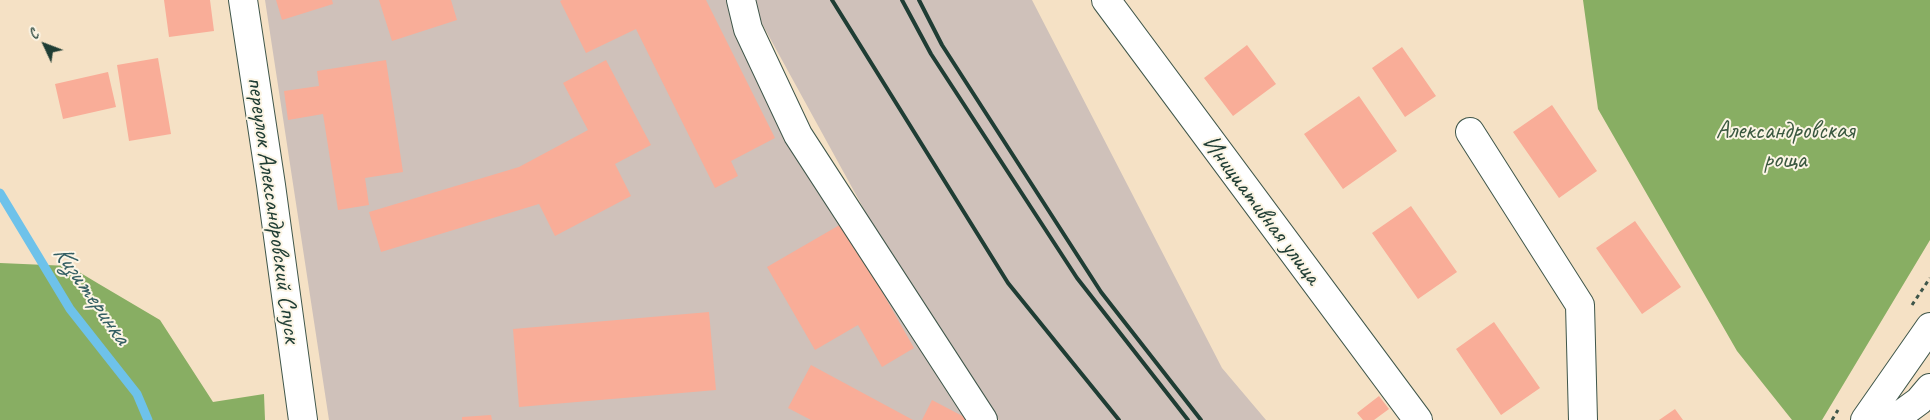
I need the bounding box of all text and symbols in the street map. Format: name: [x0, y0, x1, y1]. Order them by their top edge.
north arrow: [20, 20, 70, 70]
text: С: [25, 26, 42, 43]
street label: переулок Александровский Спуск: [239, 75, 307, 345]
park label: Александровская роща: [1716, 116, 1854, 175]
street label: Инициативная улица: [1195, 129, 1327, 291]
water label: Кизитеринка: [46, 239, 136, 351]

